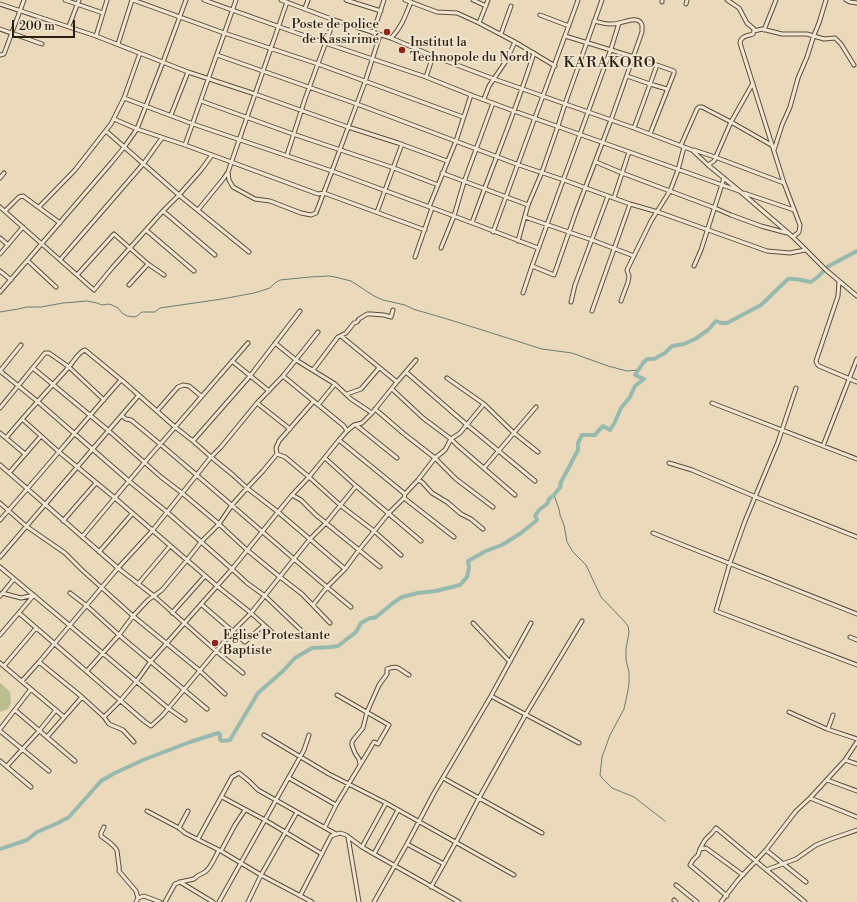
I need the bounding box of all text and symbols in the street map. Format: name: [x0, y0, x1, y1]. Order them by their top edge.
scale bar: [14, 12, 77, 38]
place label: Poste de police de Kassirimé: [291, 17, 379, 48]
text: 200 m: [19, 19, 55, 34]
marker: Poste de police de Kassirimé: [382, 27, 392, 37]
place label: Institut la Technopole du Nord: [410, 35, 529, 66]
marker: Institut la Technopole du Nord: [397, 45, 407, 55]
district label: KARAKORO: [563, 54, 657, 72]
place label: Eglise Protestante Baptiste: [223, 628, 330, 659]
marker: Eglise Protestante Baptiste: [210, 638, 220, 648]

